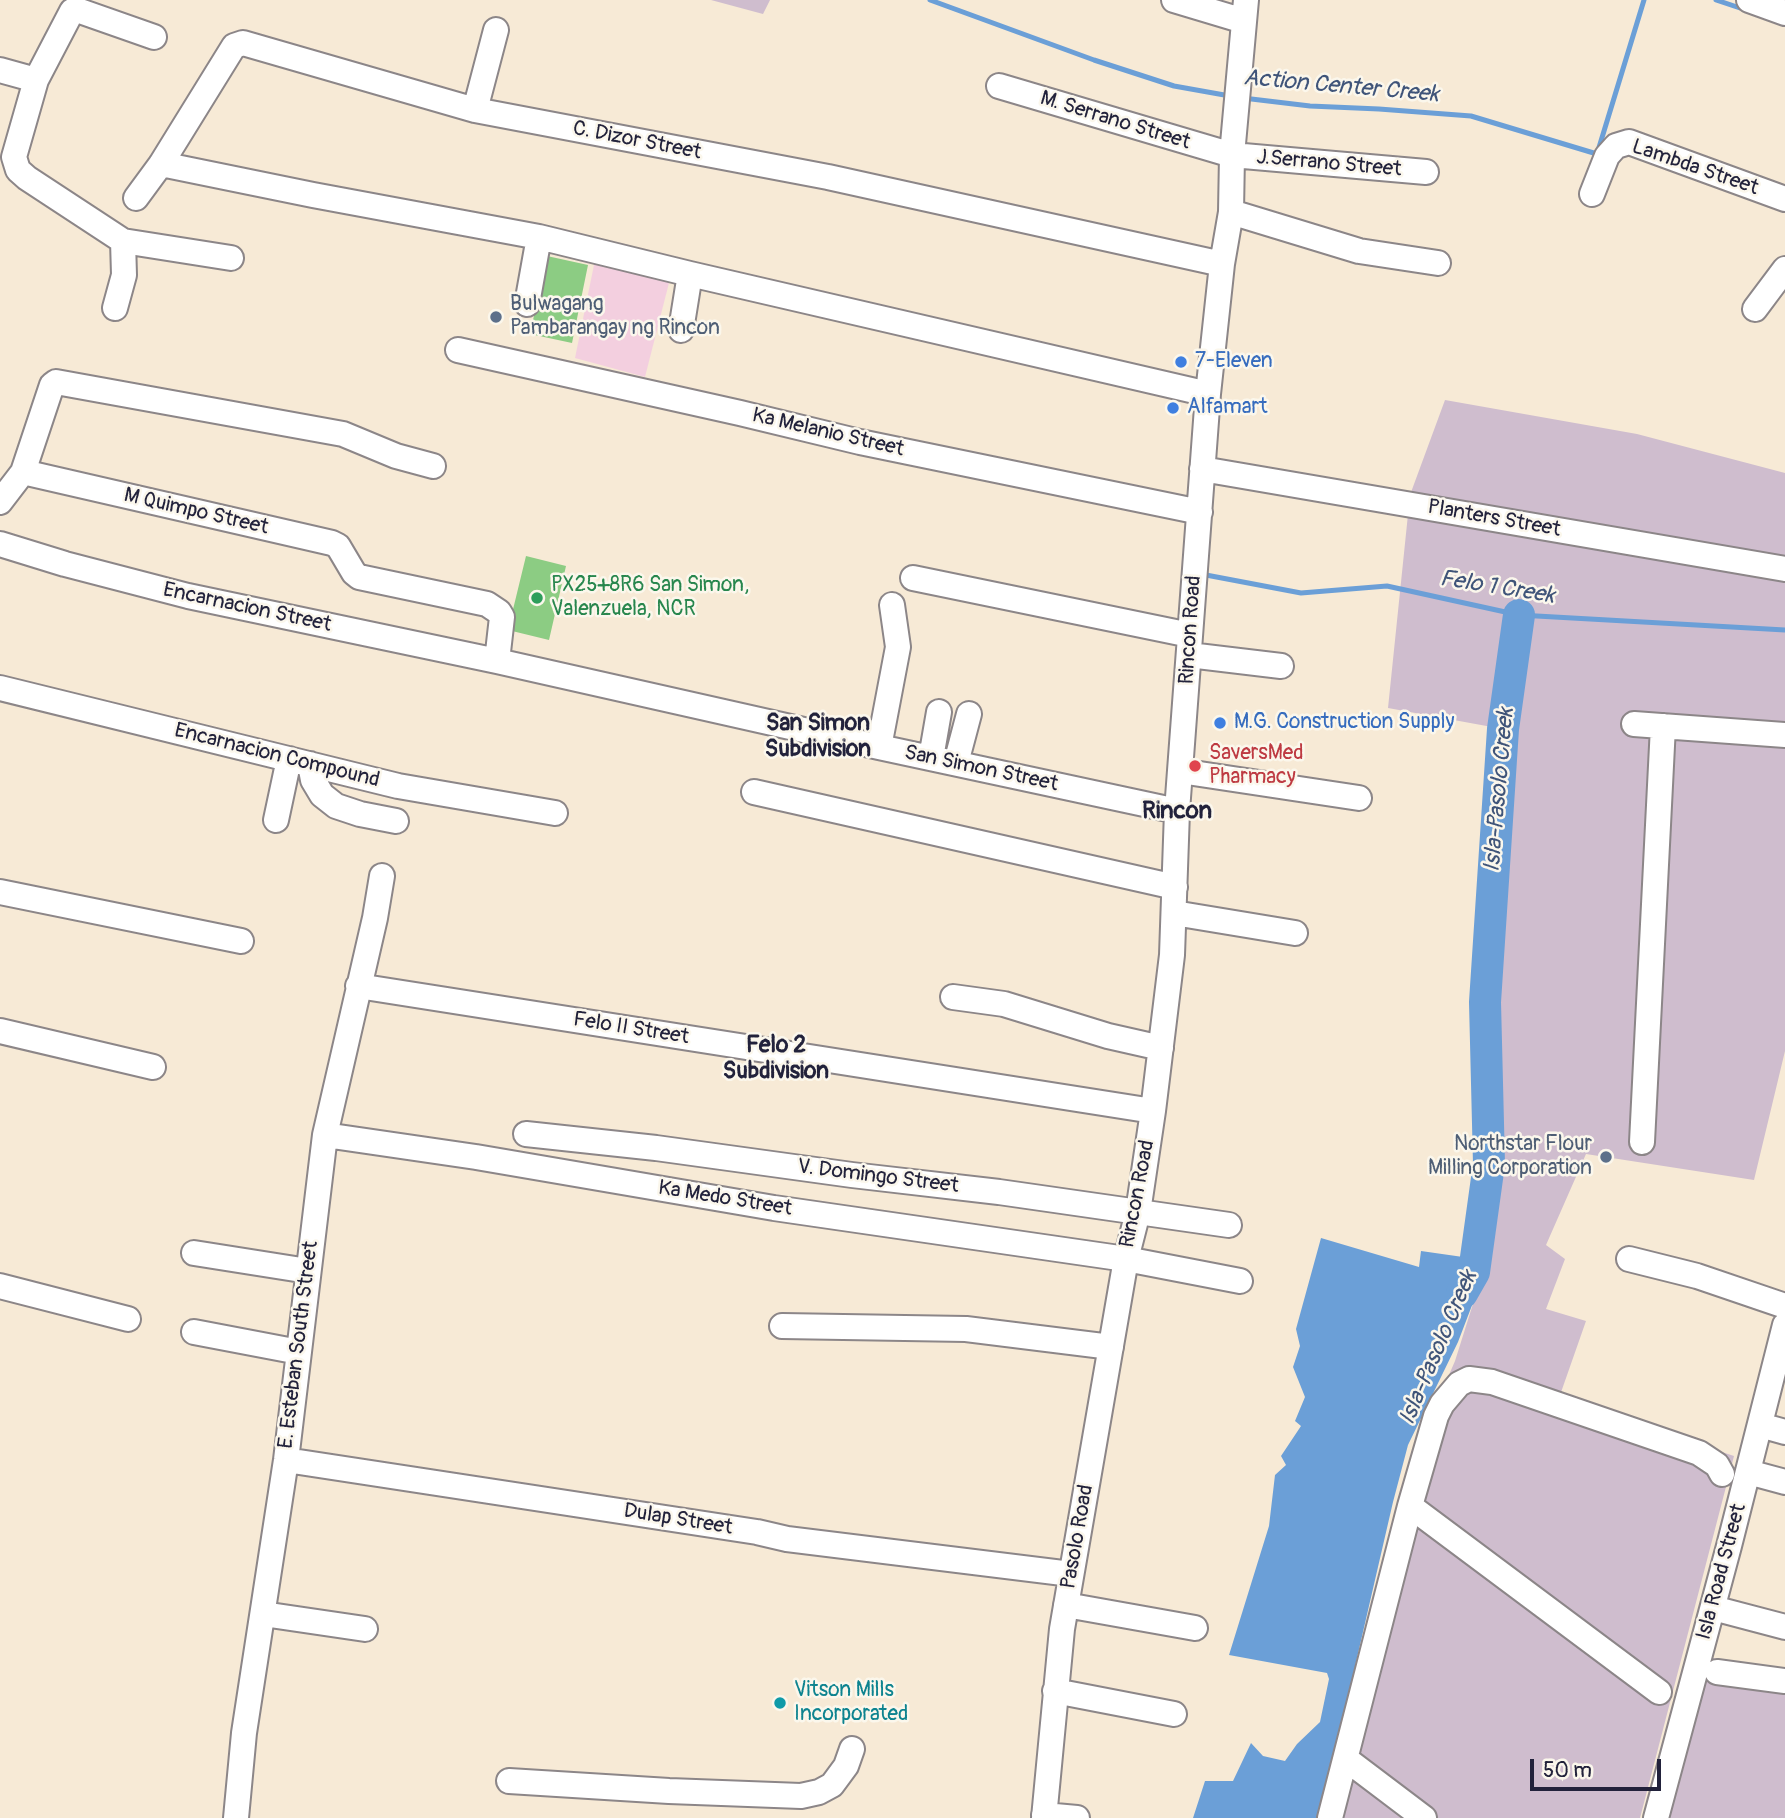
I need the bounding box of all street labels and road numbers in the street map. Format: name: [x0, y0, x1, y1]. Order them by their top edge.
street label: M. Serrano Street: [1037, 86, 1193, 156]
street label: C. Dizor Street: [571, 116, 703, 166]
street label: Lambda Street: [1628, 135, 1762, 201]
street label: J.Serrano Street: [1255, 145, 1403, 183]
street label: Ka Melanio Street: [750, 403, 906, 463]
street label: M Quimpo Street: [121, 483, 271, 541]
street label: Planters Street: [1426, 495, 1562, 543]
street label: Rincon Road: [1175, 575, 1207, 685]
street label: Encarnacion Street: [161, 578, 333, 638]
street label: Encarnacion Compound: [172, 718, 382, 794]
street label: San Simon Street: [902, 740, 1060, 798]
street label: Felo II Street: [571, 1007, 691, 1051]
street label: Rincon Road: [1115, 1138, 1161, 1250]
street label: V. Domingo Street: [796, 1155, 960, 1199]
street label: Ka Medo Street: [656, 1176, 794, 1222]
street label: E. Esteban South Street: [274, 1240, 324, 1450]
street label: Pasolo Road: [1056, 1483, 1100, 1591]
street label: Dulap Street: [622, 1499, 734, 1541]
street label: Isla Road Street: [1692, 1501, 1752, 1643]

